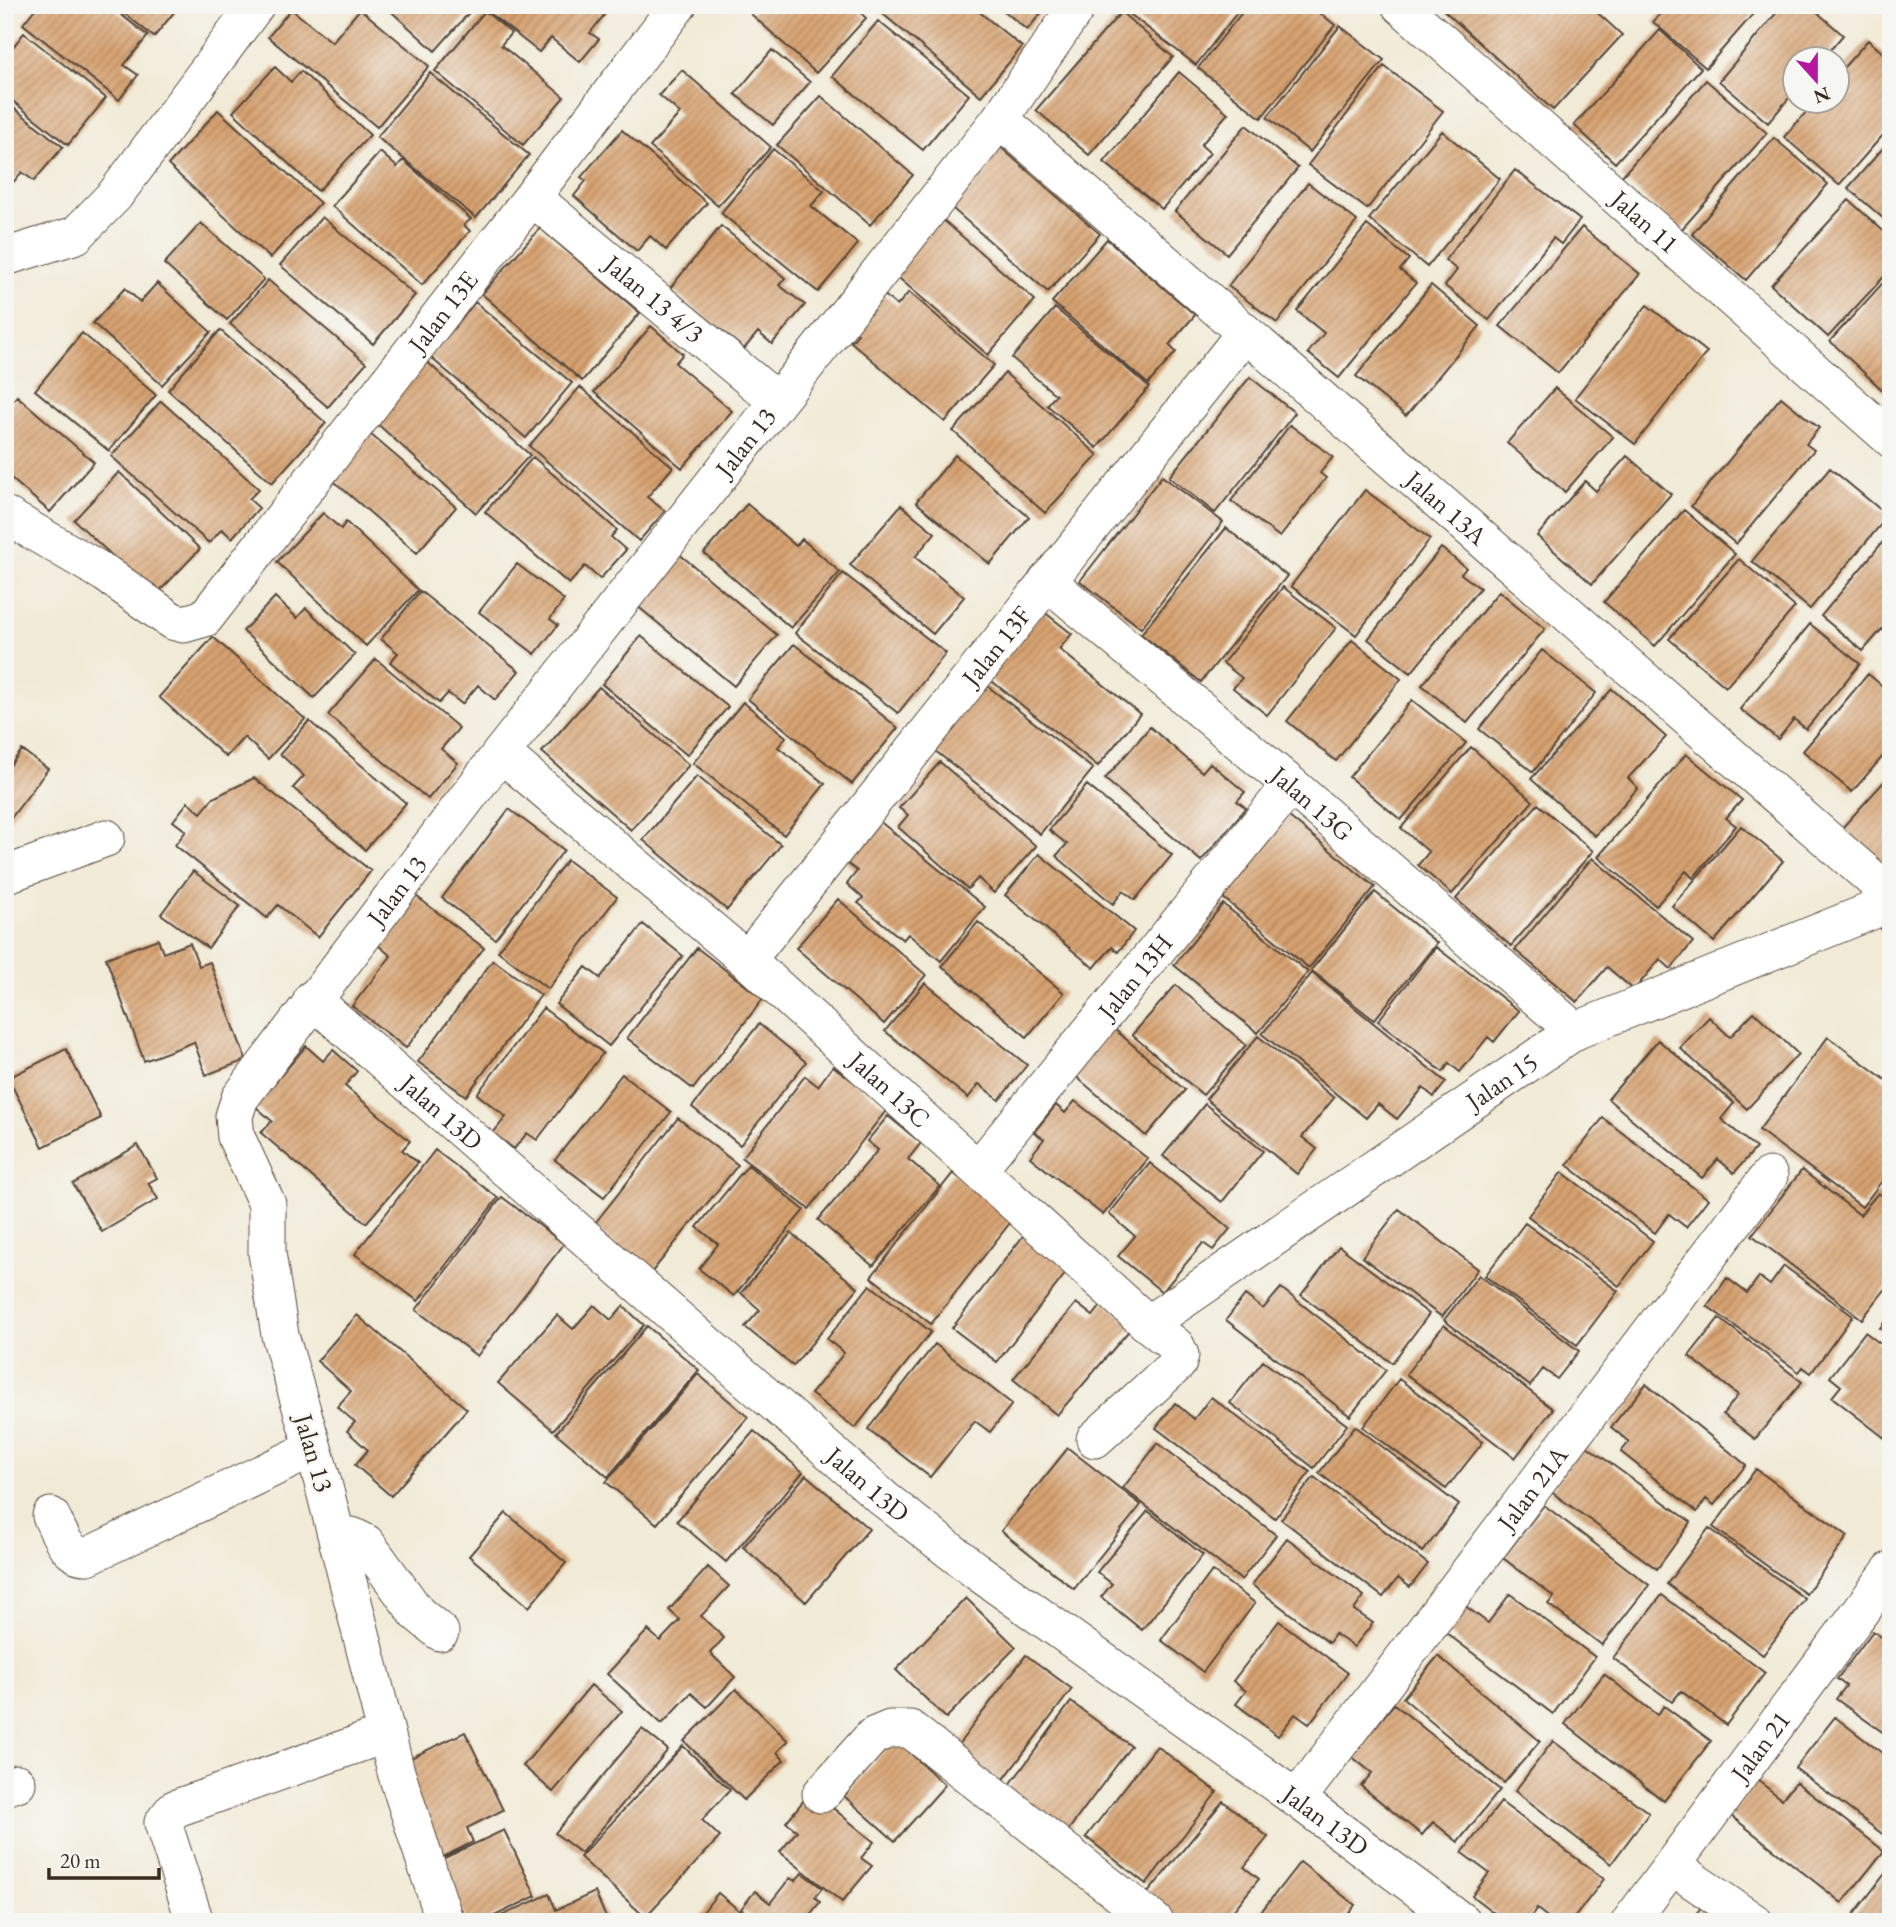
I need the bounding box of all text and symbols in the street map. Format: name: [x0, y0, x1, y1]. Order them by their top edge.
north arrow: [1780, 46, 1850, 116]
text: N: [1810, 81, 1834, 110]
street label: Jalan 11: [1602, 181, 1686, 261]
street label: Jalan 13 4/3: [596, 246, 711, 350]
street label: Jalan 13E: [399, 264, 485, 361]
street label: Jalan 13: [706, 400, 784, 486]
street label: Jalan 13A: [1397, 462, 1495, 553]
street label: Jalan 13F: [953, 599, 1039, 695]
street label: Jalan 13G: [1262, 757, 1361, 848]
street label: Jalan 13: [358, 849, 435, 934]
street label: Jalan 13H: [1089, 927, 1180, 1028]
street label: Jalan 13C: [840, 1042, 937, 1135]
street label: Jalan 15: [1458, 1045, 1544, 1119]
street label: Jalan 13D: [391, 1065, 490, 1158]
street label: Jalan 13: [286, 1408, 341, 1496]
street label: Jalan 13D: [818, 1438, 916, 1530]
street label: Jalan 21A: [1488, 1438, 1576, 1539]
street label: Jalan 21: [1722, 1704, 1798, 1790]
street label: Jalan 13D: [1274, 1776, 1376, 1864]
scale bar: [49, 1836, 159, 1880]
text: 20 m: [60, 1847, 101, 1874]

